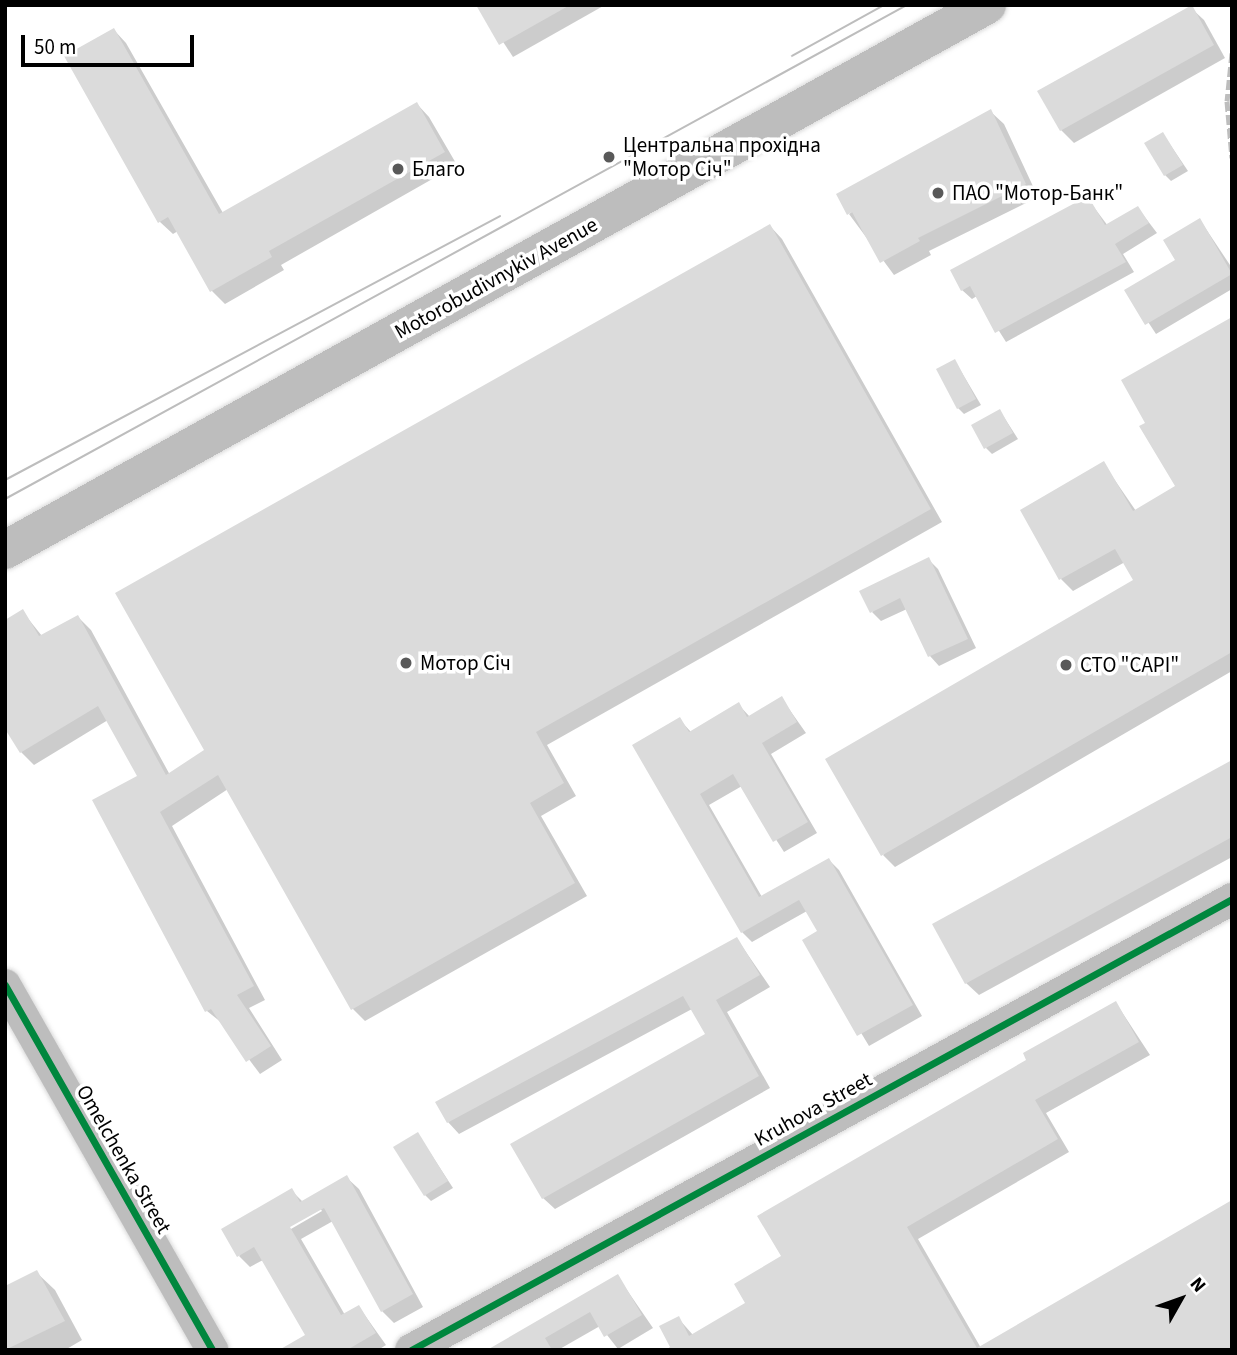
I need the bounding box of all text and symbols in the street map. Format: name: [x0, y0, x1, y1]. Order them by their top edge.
scale bar: [24, 21, 198, 65]
text: 50 m: [34, 32, 76, 62]
place label: Центральна прохідна "Мотор Січ": [623, 132, 821, 182]
marker: Центральна прохідна "Мотор Січ": [601, 149, 617, 165]
place label: Благо: [412, 156, 465, 182]
marker: Благо: [390, 161, 406, 177]
place label: ПАО "Мотор-Банк": [952, 180, 1123, 206]
marker: ПАО "Мотор-Банк": [930, 185, 946, 201]
street label: Motorobudivnykiv Avenue: [390, 212, 602, 344]
place label: Мотор Січ: [420, 650, 511, 676]
place label: СТО "CAPI": [1080, 652, 1179, 678]
marker: Мотор Січ: [398, 655, 414, 671]
marker: СТО "CAPI": [1058, 657, 1074, 673]
street label: Kruhova Street: [750, 1066, 876, 1152]
street label: Omelchenka Street: [71, 1080, 177, 1238]
north arrow: [1146, 1264, 1216, 1334]
text: N: [1183, 1272, 1212, 1299]

